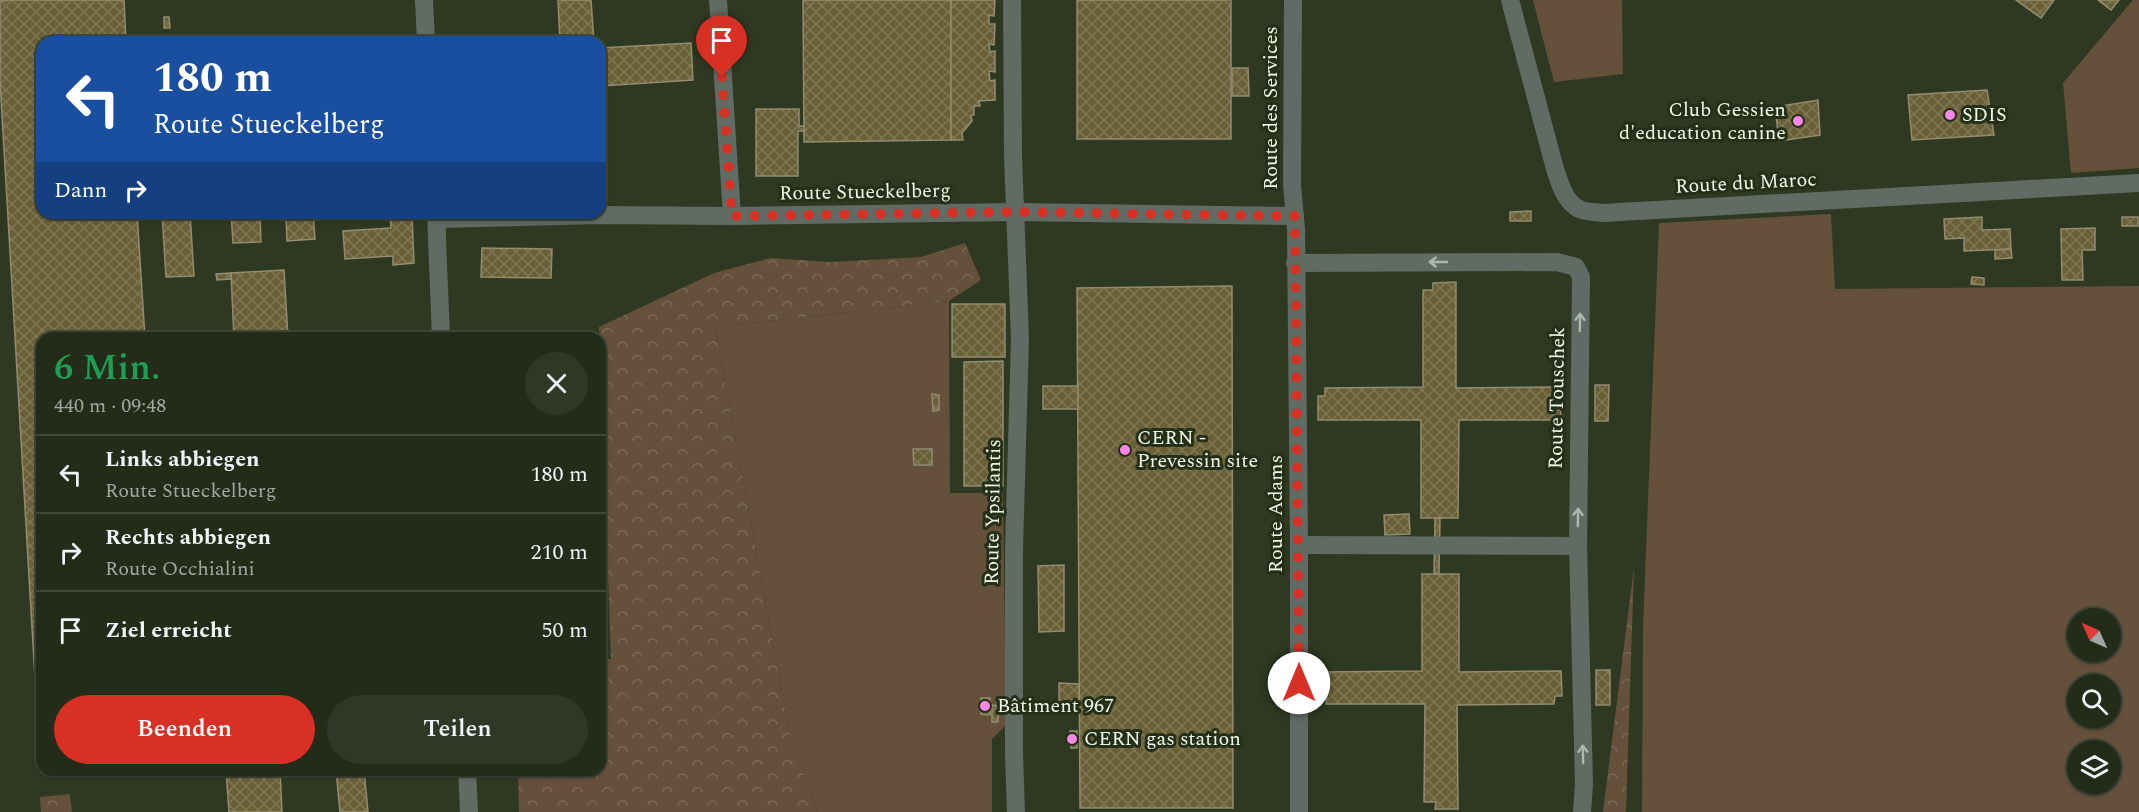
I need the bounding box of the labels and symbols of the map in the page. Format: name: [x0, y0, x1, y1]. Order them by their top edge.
pin: [696, 15, 747, 77]
street label: Route des Services: [1256, 26, 1286, 190]
place label: Club Gessien d'education canine: [1619, 95, 1786, 148]
place label: SDIS: [1962, 100, 2007, 130]
marker: SDIS: [1943, 108, 1957, 122]
marker: Club Gessien d'education canine: [1791, 114, 1805, 128]
street label: Route du Maroc: [1674, 164, 1818, 202]
street label: Route Stueckelberg: [779, 176, 951, 208]
one-way arrow: [1428, 256, 1448, 268]
one-way arrow: [1574, 312, 1586, 332]
street label: Route Touschek: [1541, 327, 1573, 469]
place label: CERN - Prevessin site: [1137, 423, 1258, 476]
street label: Route Ypsilantis: [977, 439, 1009, 585]
marker: CERN - Prevessin site: [1118, 443, 1132, 457]
street label: Route Adams: [1261, 455, 1291, 573]
one-way arrow: [1572, 507, 1584, 527]
north arrow: [2067, 608, 2121, 662]
position arrow: [1267, 651, 1331, 715]
place label: Bâtiment 967: [997, 691, 1114, 721]
marker: Bâtiment 967: [978, 699, 992, 713]
place label: CERN gas station: [1084, 724, 1241, 754]
marker: CERN gas station: [1065, 732, 1079, 746]
one-way arrow: [1578, 744, 1589, 764]

